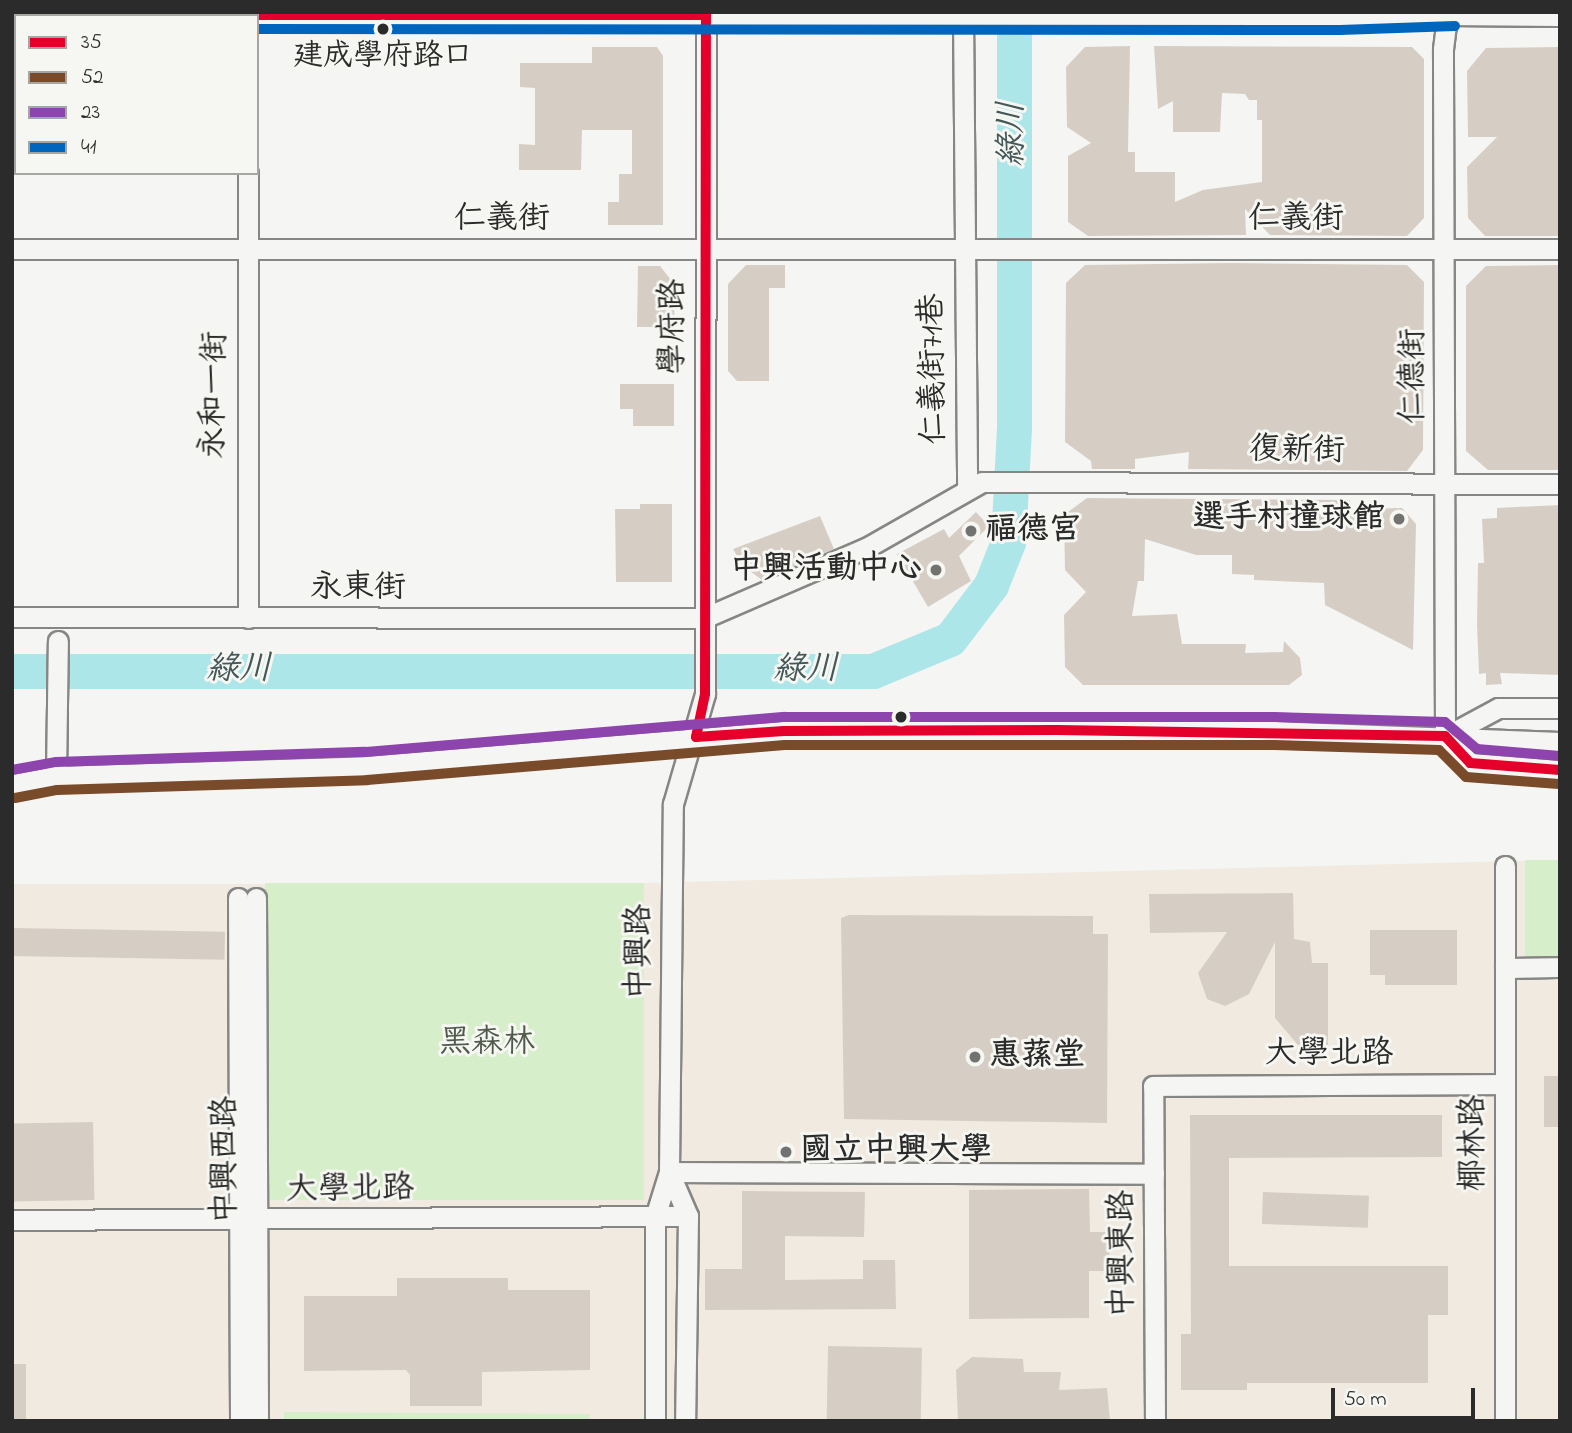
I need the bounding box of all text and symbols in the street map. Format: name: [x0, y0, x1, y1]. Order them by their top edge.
legend: [14, 14, 259, 175]
marker: 建成學府路口: [376, 22, 390, 36]
text: 35: [81, 28, 102, 58]
place label: 建成學府路口: [293, 39, 473, 75]
text: 52: [81, 63, 103, 93]
text: 23: [81, 98, 100, 128]
water label: 綠川: [994, 101, 1034, 167]
text: 41: [81, 133, 96, 163]
street label: 仁義街: [454, 201, 550, 239]
street label: 仁義街: [1248, 201, 1344, 239]
street label: 學府路: [656, 279, 694, 375]
street label: 仁義街71巷: [914, 293, 956, 445]
street label: 仁德街: [1396, 328, 1434, 424]
street label: 永和一街: [196, 331, 236, 459]
street label: 復新街: [1249, 432, 1345, 472]
place label: 選手村撞球館: [1193, 500, 1385, 538]
marker: 選手村撞球館: [1391, 511, 1407, 527]
place label: 福德宮: [985, 512, 1081, 550]
marker: 福德宮: [963, 523, 979, 539]
place label: 中興活動中心: [730, 551, 922, 589]
marker: 中興活動中心: [928, 562, 944, 578]
street label: 永東街: [310, 570, 406, 608]
water label: 綠川: [206, 651, 272, 691]
water label: 綠川: [773, 651, 839, 691]
unlabelled marker: [894, 710, 908, 724]
street label: 中興路: [622, 904, 660, 1000]
park label: 黑森林: [439, 1025, 535, 1063]
street label: 大學北路: [1265, 1036, 1393, 1074]
place label: 惠蓀堂: [989, 1038, 1085, 1076]
marker: 惠蓀堂: [967, 1049, 983, 1065]
street label: 椰林路: [1456, 1095, 1494, 1191]
street label: 中興西路: [208, 1096, 246, 1224]
place label: 國立中興大學: [800, 1133, 992, 1171]
marker: 國立中興大學: [778, 1144, 794, 1160]
street label: 大學北路: [286, 1171, 414, 1211]
street label: 中興東路: [1105, 1190, 1143, 1318]
scale bar: [1334, 1374, 1478, 1418]
text: 50 m: [1344, 1385, 1387, 1415]

